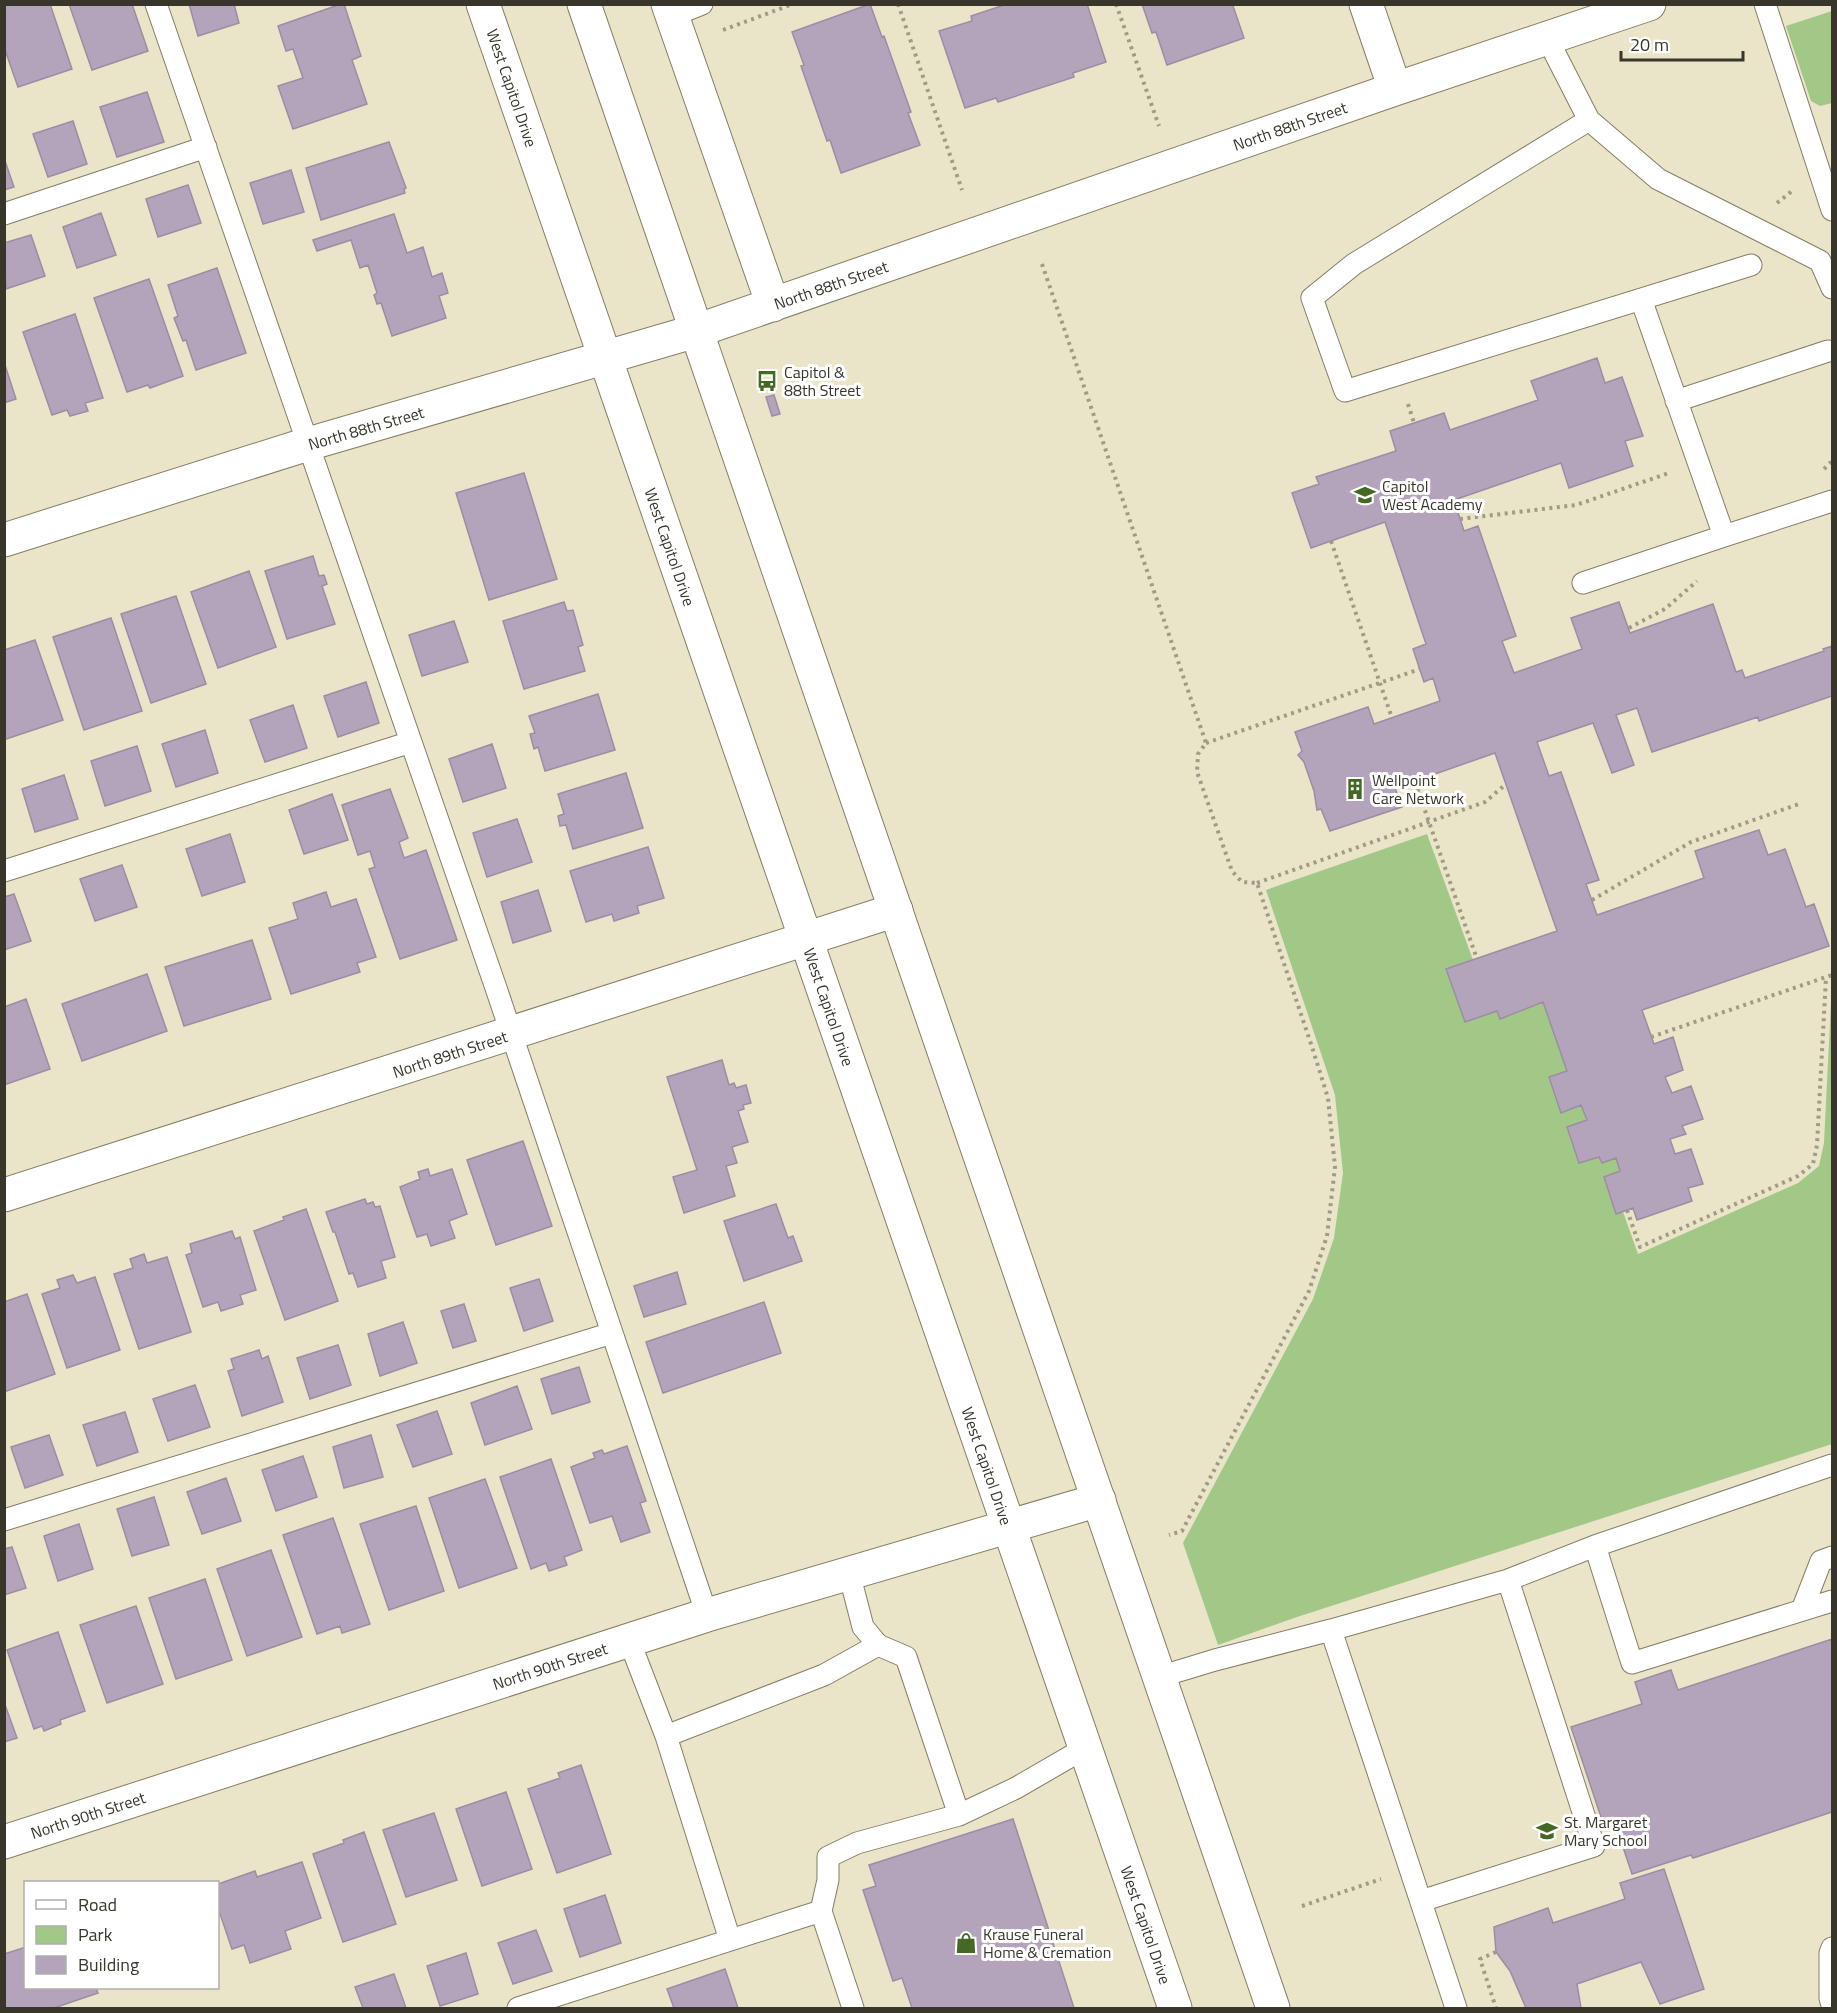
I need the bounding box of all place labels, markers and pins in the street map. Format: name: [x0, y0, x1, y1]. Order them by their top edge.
place label: Capitol & 88th Street: [784, 360, 861, 402]
bus stop icon: Capitol & 88th Street: [755, 369, 779, 393]
place label: Capitol West Academy: [1382, 474, 1483, 516]
school or university icon: Capitol West Academy: [1353, 483, 1377, 507]
place label: Wellpoint Care Network: [1372, 768, 1464, 810]
building icon: Wellpoint Care Network: [1343, 777, 1367, 801]
place label: St. Margaret Mary School: [1564, 1810, 1648, 1852]
school or university icon: St. Margaret Mary School: [1535, 1819, 1559, 1843]
place label: Krause Funeral Home & Cremation: [983, 1922, 1111, 1964]
shop icon: Krause Funeral Home & Cremation: [954, 1931, 978, 1955]

